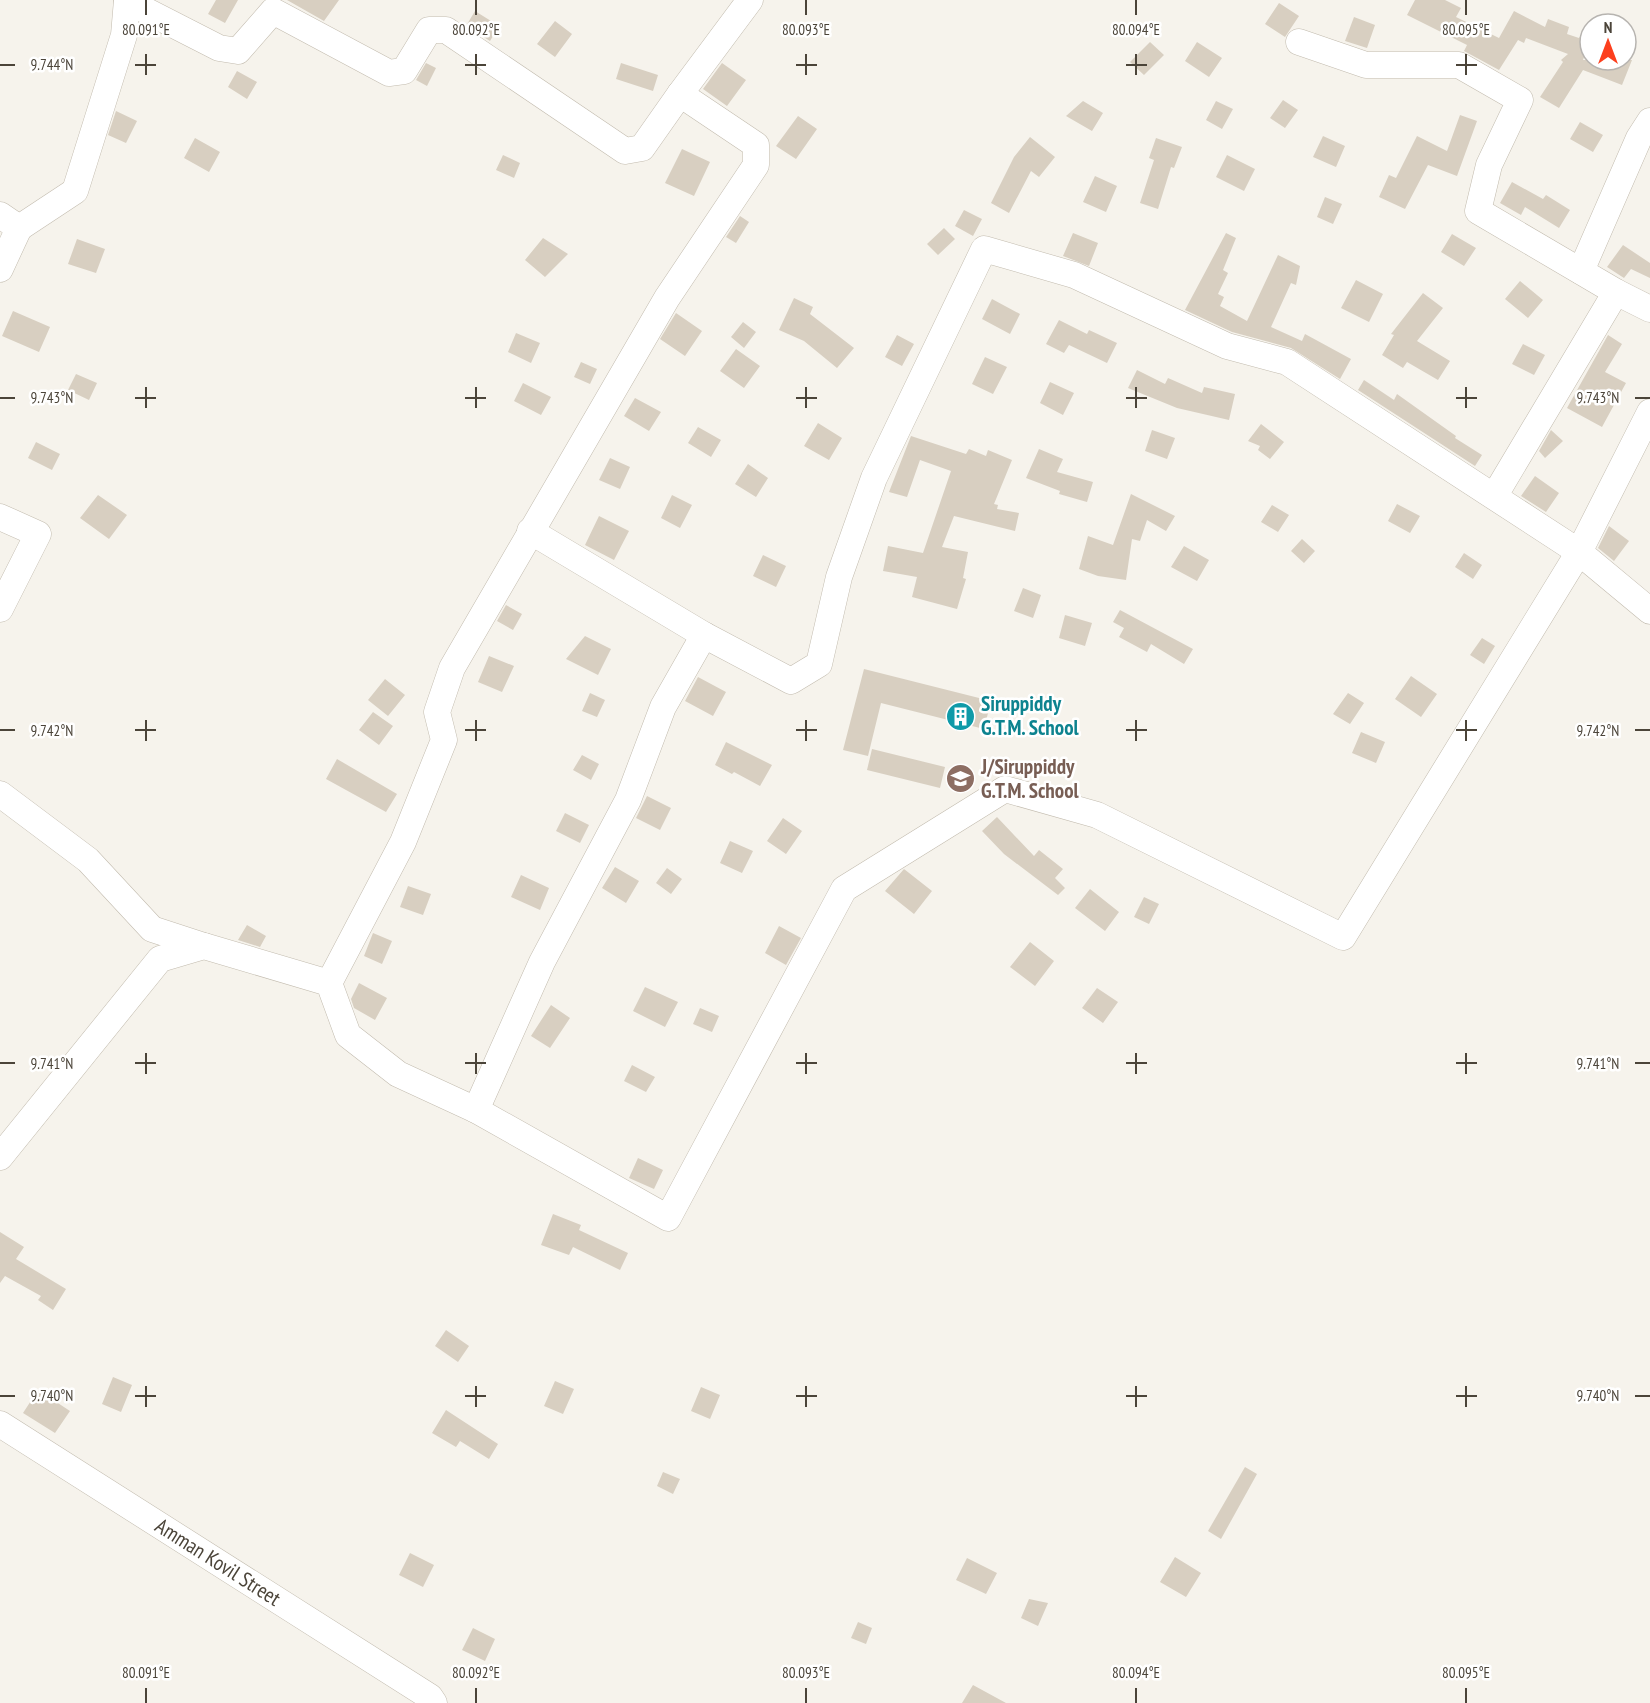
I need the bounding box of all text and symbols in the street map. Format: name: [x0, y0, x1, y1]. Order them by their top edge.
north arrow: [1578, 12, 1638, 72]
text: N: [1604, 17, 1612, 37]
text: 80.091°E: [122, 20, 170, 39]
text: 80.092°E: [452, 20, 500, 39]
text: 80.093°E: [782, 20, 830, 39]
text: 80.094°E: [1112, 20, 1160, 39]
text: 80.095°E: [1442, 20, 1490, 39]
text: 9.744°N: [31, 55, 73, 74]
text: 9.743°N: [31, 388, 73, 407]
text: 9.743°N: [1577, 388, 1619, 407]
place label: Siruppiddy G.T.M. School: [981, 690, 1079, 741]
building icon: Siruppiddy G.T.M. School: [944, 700, 976, 732]
text: 9.742°N: [31, 721, 73, 740]
text: 9.742°N: [1577, 721, 1619, 740]
place label: J/Siruppiddy G.T.M. School: [980, 753, 1079, 804]
school or university icon: J/Siruppiddy G.T.M. School: [944, 763, 976, 795]
text: 9.741°N: [31, 1054, 73, 1073]
text: 9.741°N: [1577, 1054, 1619, 1073]
text: 9.740°N: [31, 1386, 73, 1405]
text: 9.740°N: [1577, 1386, 1619, 1405]
street label: Amman Kovil Street: [150, 1512, 286, 1612]
text: 80.091°E: [122, 1663, 170, 1682]
text: 80.092°E: [452, 1663, 500, 1682]
text: 80.093°E: [782, 1663, 830, 1682]
text: 80.094°E: [1112, 1663, 1160, 1682]
text: 80.095°E: [1442, 1663, 1490, 1682]

